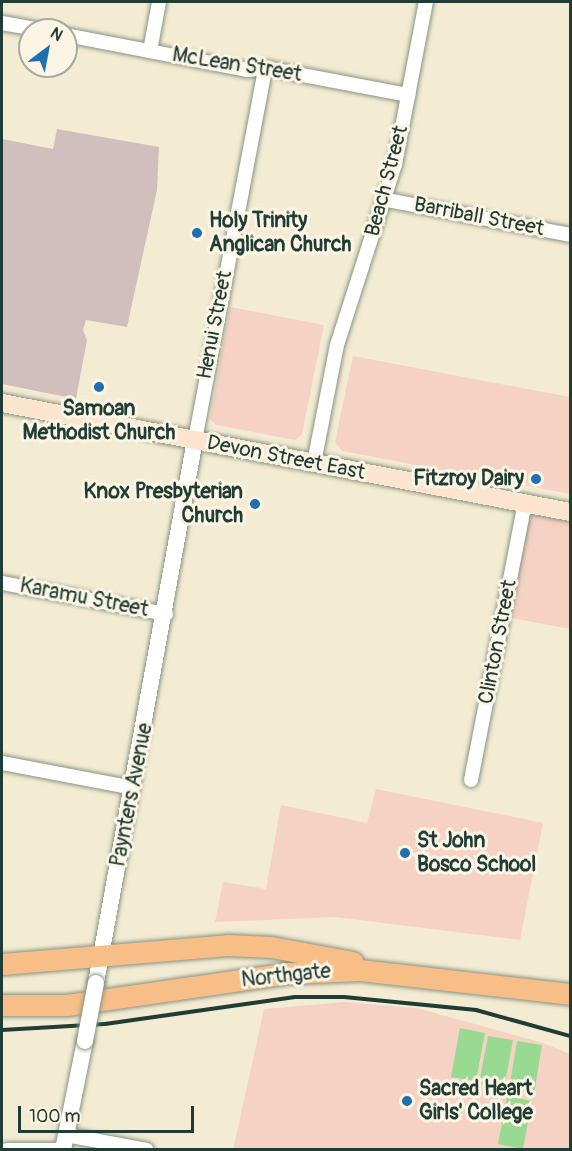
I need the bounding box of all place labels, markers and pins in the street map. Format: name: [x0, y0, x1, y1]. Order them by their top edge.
place label: Holy Trinity Anglican Church: [209, 208, 351, 258]
marker: Holy Trinity Anglican Church: [190, 226, 204, 240]
marker: Samoan Methodist Church: [92, 380, 106, 394]
place label: Samoan Methodist Church: [23, 396, 175, 446]
place label: Fitzroy Dairy: [413, 466, 524, 492]
marker: Fitzroy Dairy: [529, 472, 543, 486]
place label: Knox Presbyterian Church: [84, 479, 243, 529]
marker: Knox Presbyterian Church: [248, 497, 262, 511]
place label: St John Bosco School: [417, 828, 536, 878]
marker: St John Bosco School: [398, 846, 412, 860]
place label: Sacred Heart Girls' College: [419, 1076, 533, 1126]
marker: Sacred Heart Girls' College: [400, 1094, 414, 1108]

